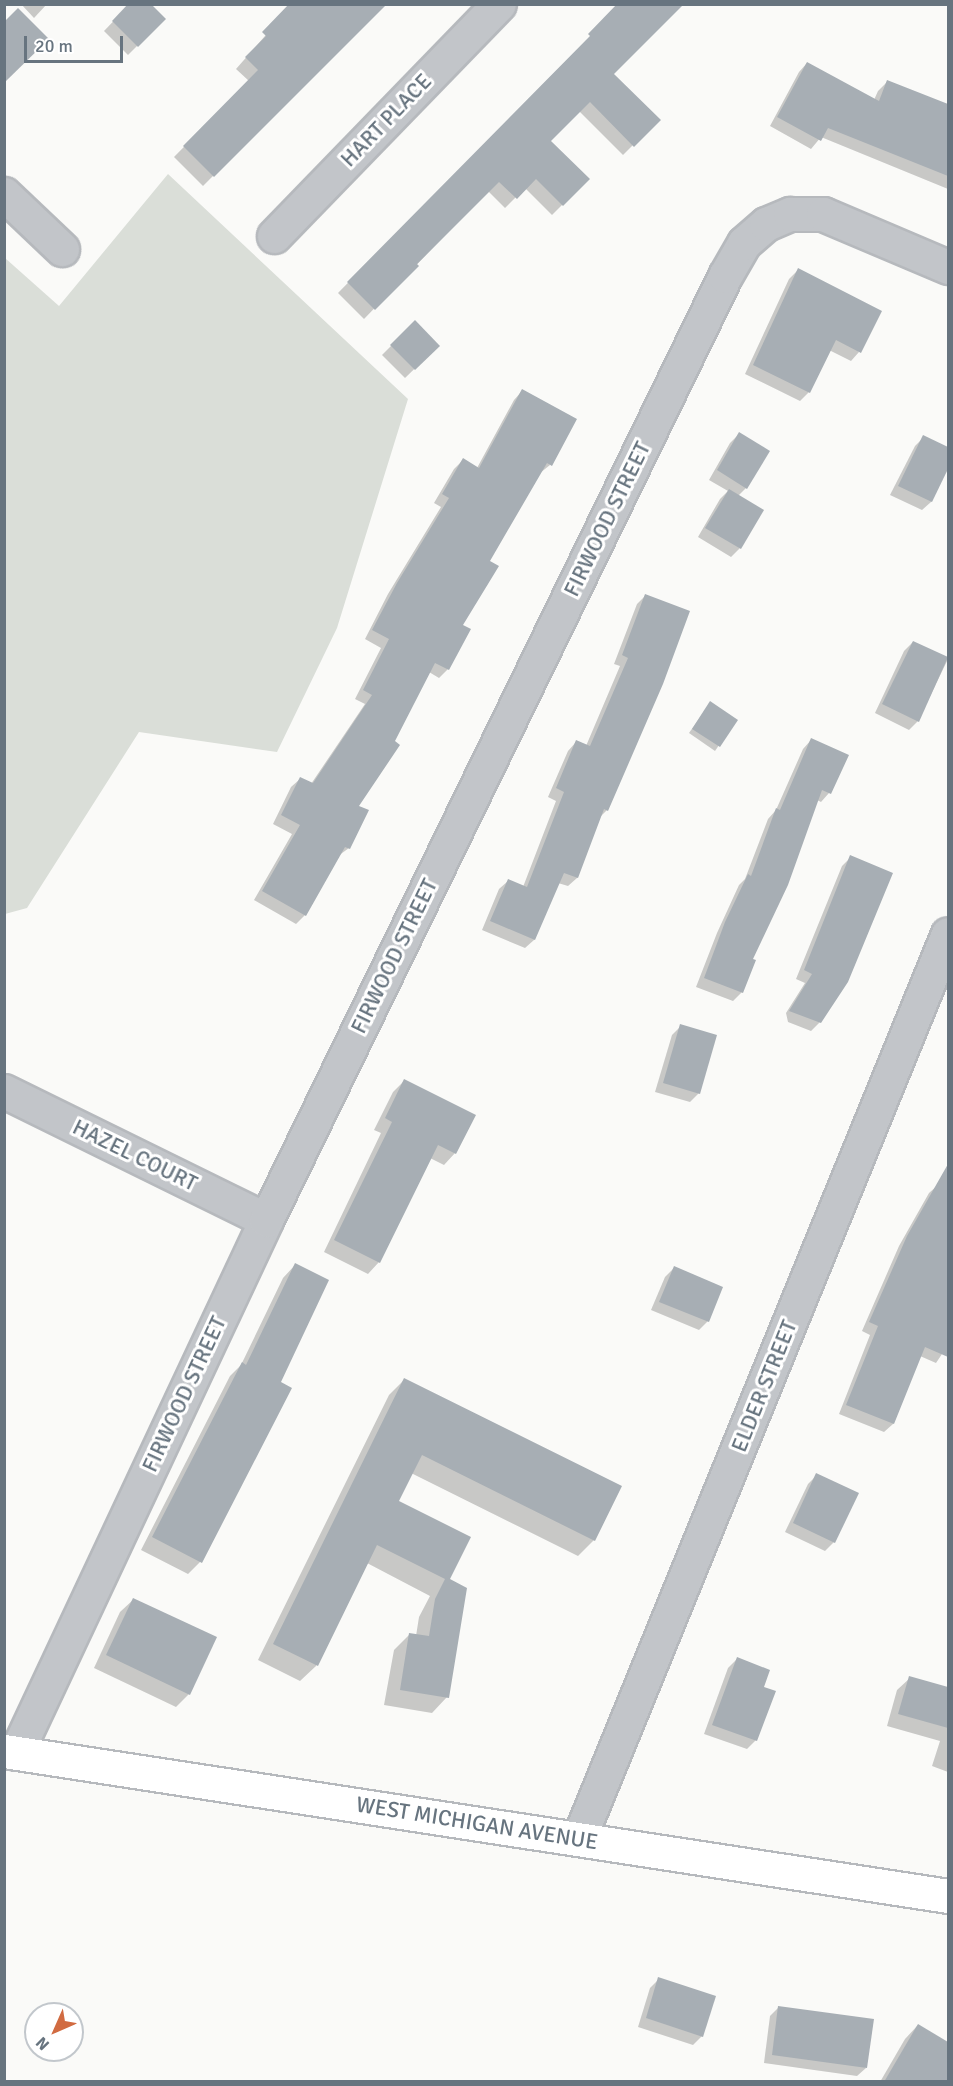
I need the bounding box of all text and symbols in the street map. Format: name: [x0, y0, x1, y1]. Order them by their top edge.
scale bar: [27, 24, 126, 62]
text: 20 m: [35, 35, 73, 57]
street label: HART PLACE: [335, 68, 437, 172]
street label: FIRWOOD STREET: [558, 437, 656, 601]
street label: FIRWOOD STREET: [345, 874, 443, 1038]
street label: HAZEL COURT: [68, 1113, 202, 1197]
street label: FIRWOOD STREET: [136, 1312, 232, 1476]
street label: ELDER STREET: [726, 1316, 802, 1456]
street label: WEST MICHIGAN AVENUE: [354, 1791, 600, 1855]
north arrow: [24, 2002, 84, 2062]
text: N: [32, 2032, 54, 2054]

